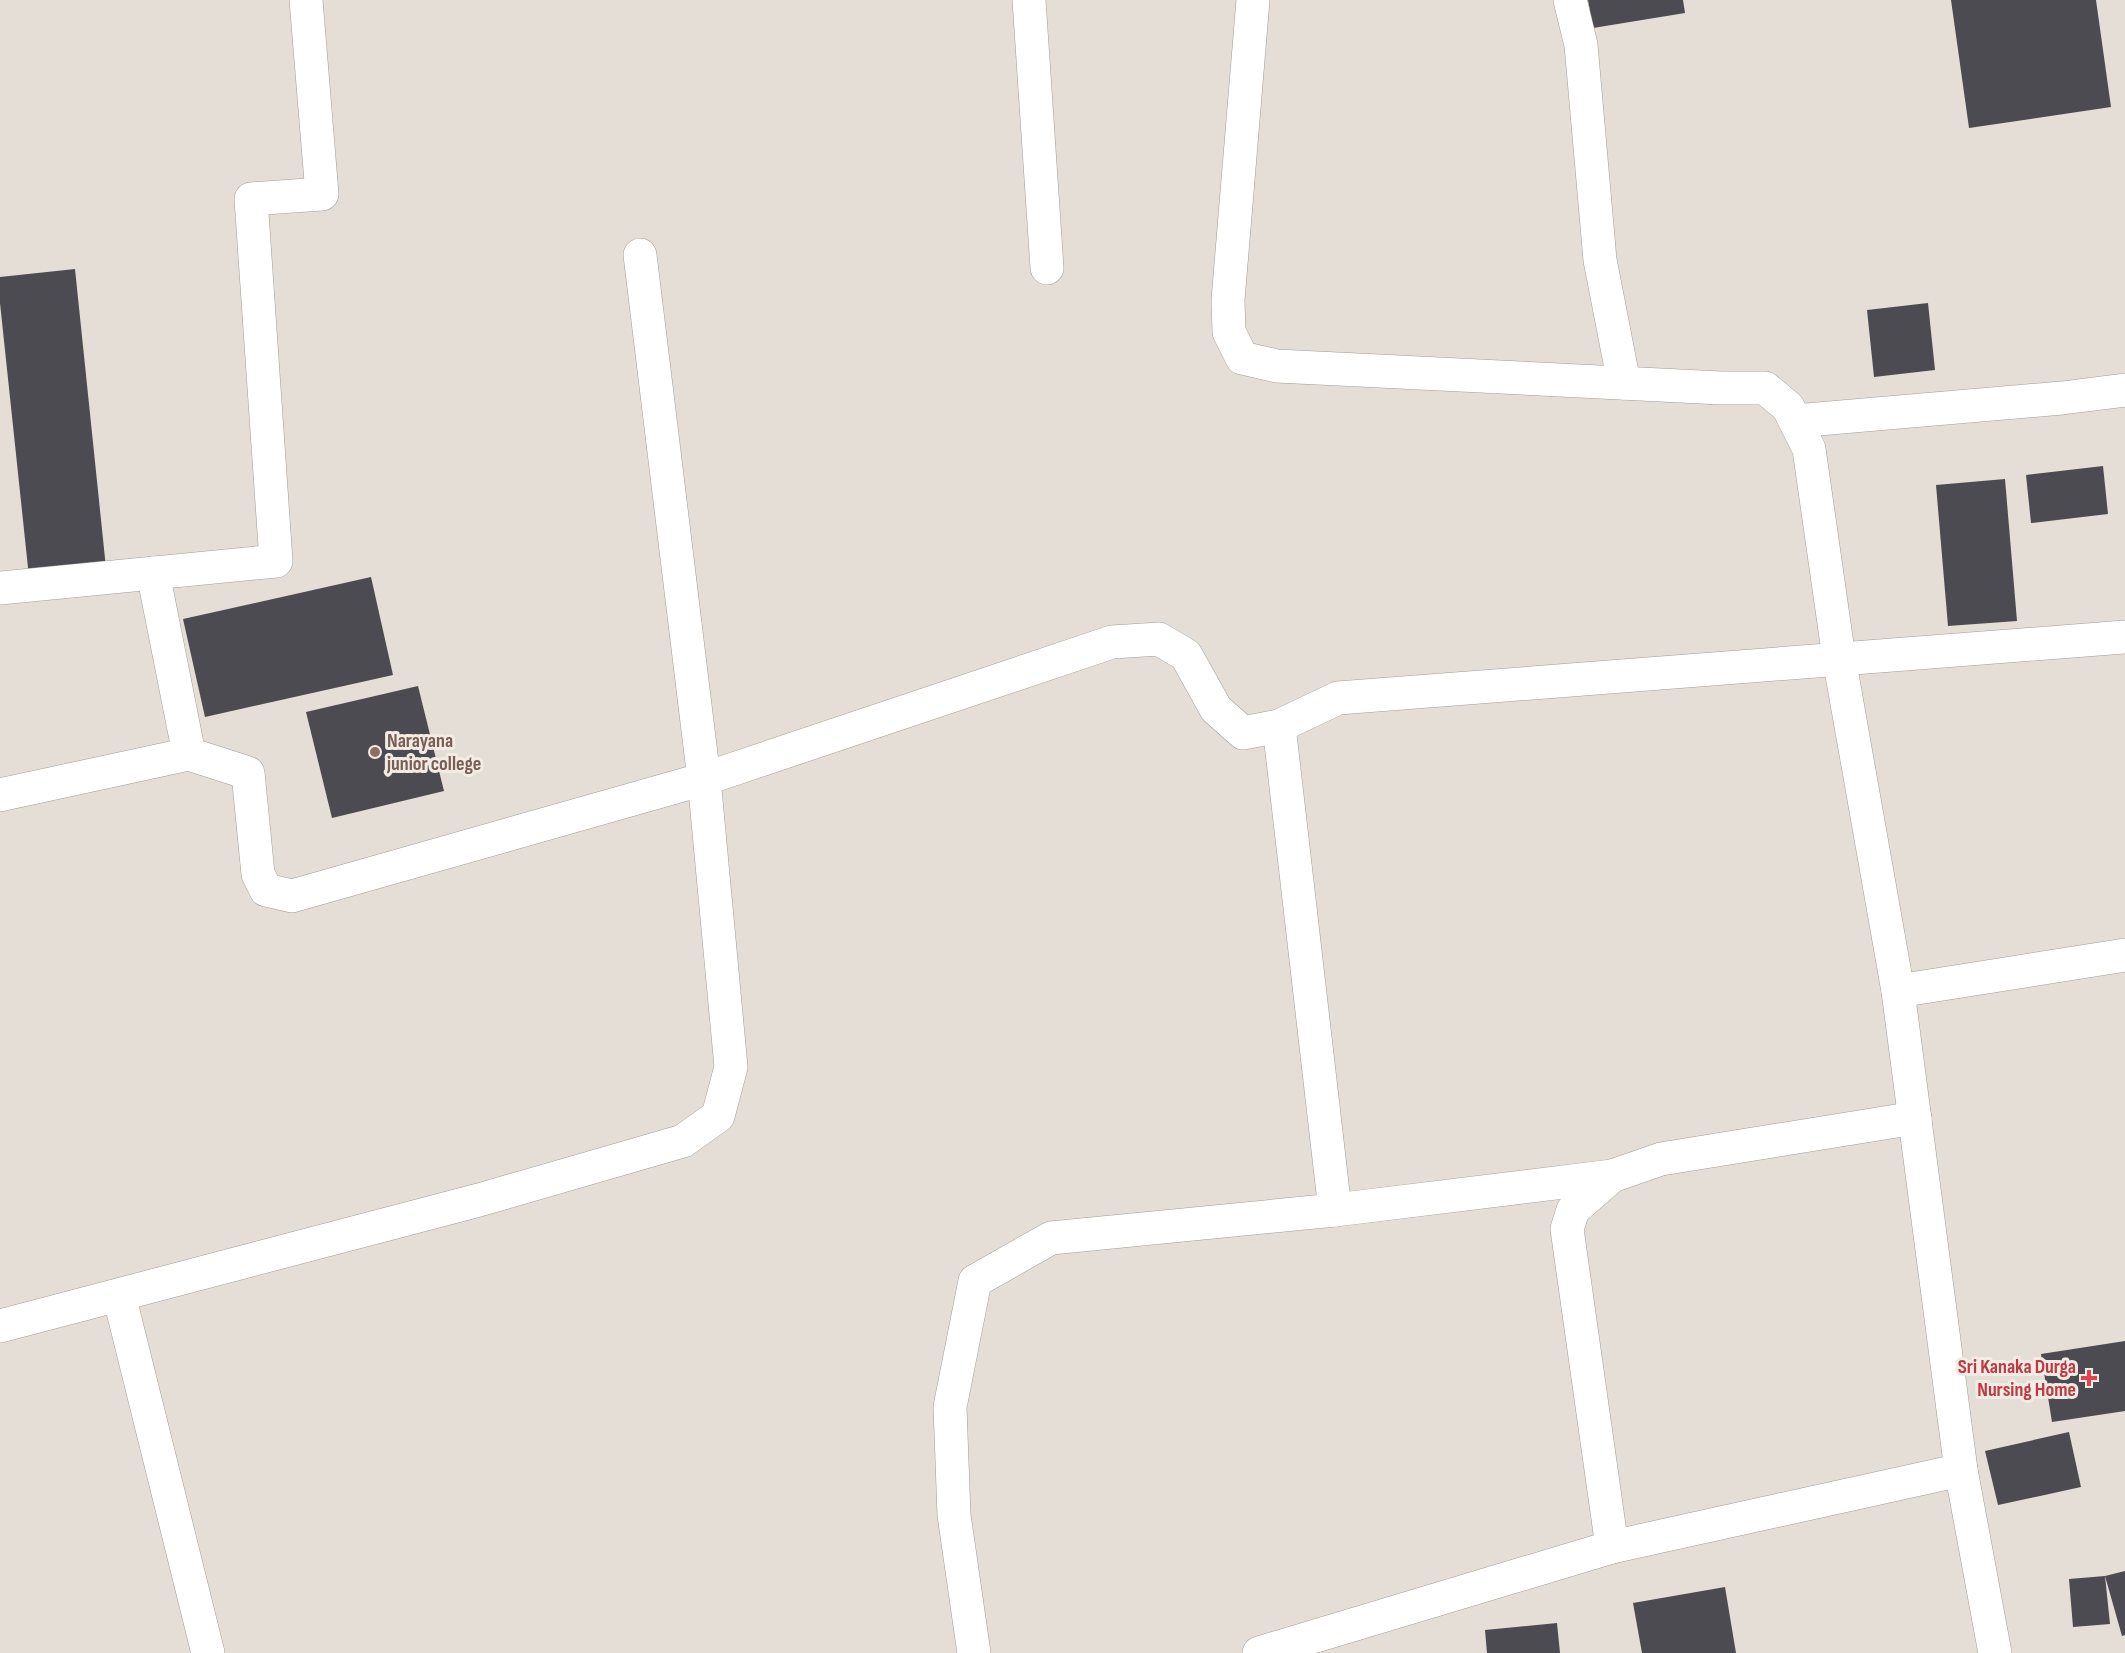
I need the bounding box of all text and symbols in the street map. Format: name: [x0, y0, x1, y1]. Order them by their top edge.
place label: Narayana junior college: [386, 729, 481, 776]
marker: Narayana junior college: [368, 745, 382, 759]
place label: Sri Kanaka Durga Nursing Home: [1958, 1355, 2076, 1402]
marker: Sri Kanaka Durga Nursing Home: [2080, 1369, 2098, 1387]

